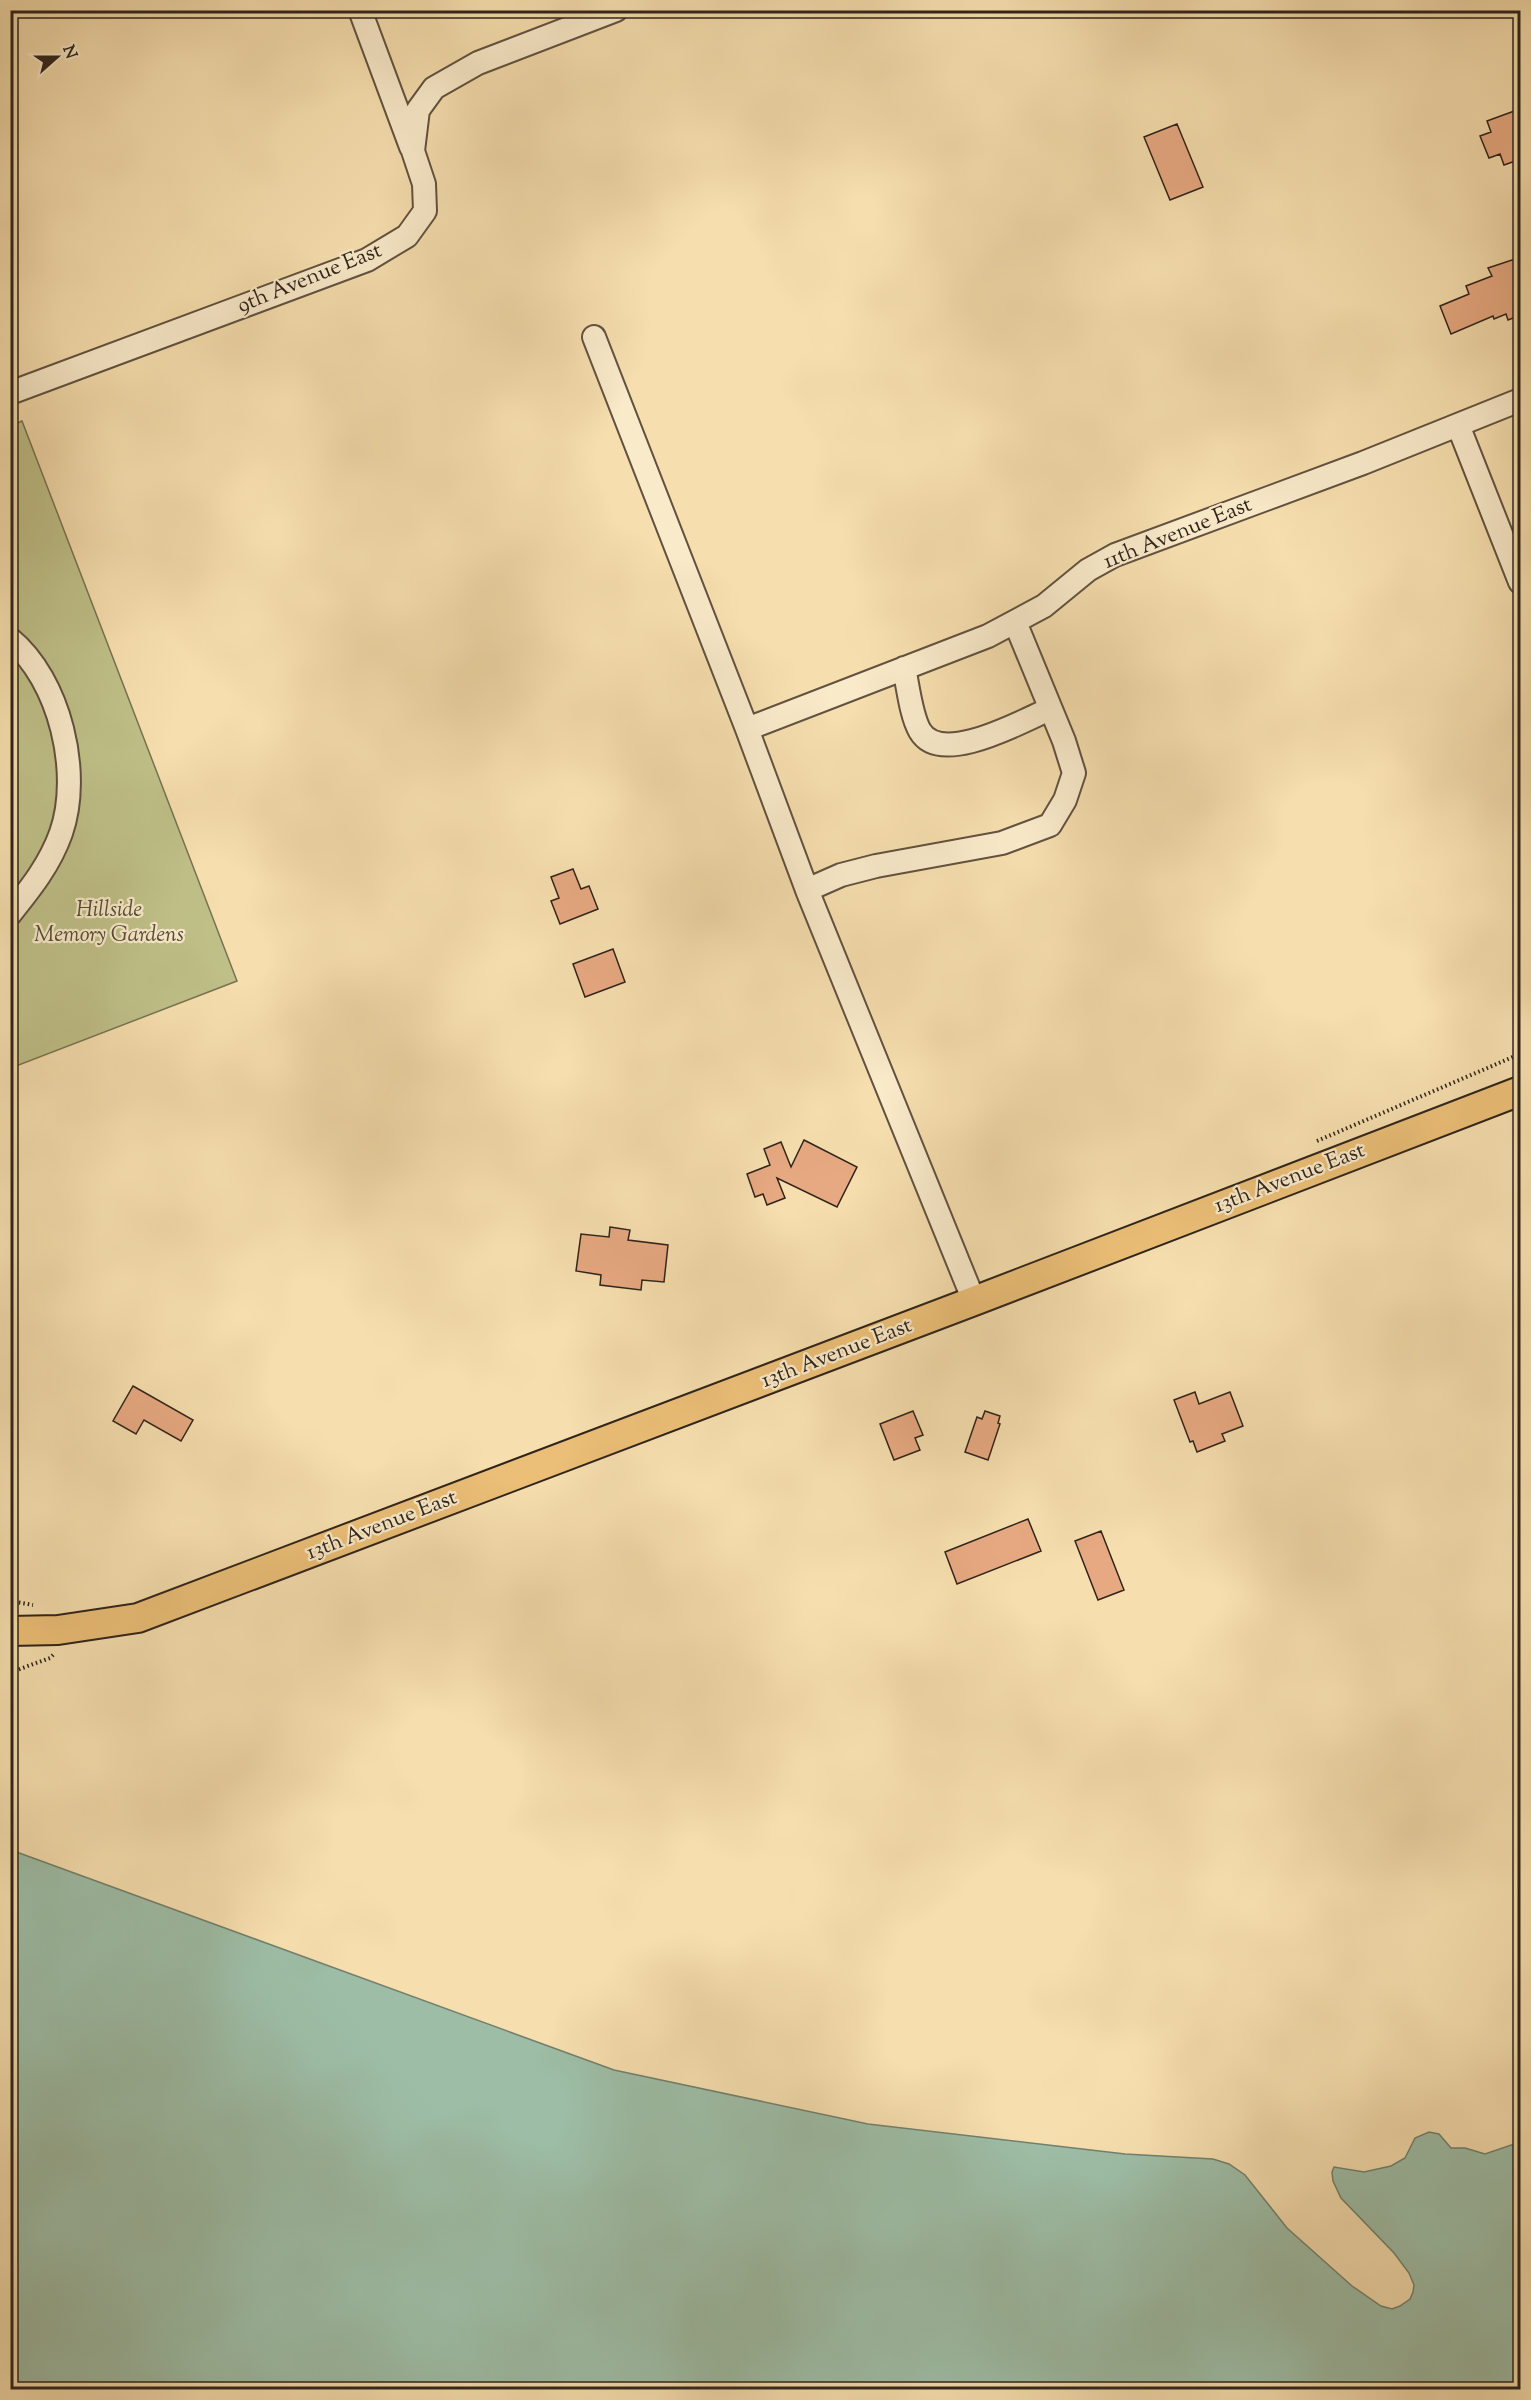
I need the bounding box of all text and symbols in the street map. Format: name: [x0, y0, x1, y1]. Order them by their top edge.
north arrow: [27, 27, 87, 87]
text: N: [56, 42, 82, 63]
street label: 9th Avenue East: [233, 235, 388, 323]
street label: 11th Avenue East: [1099, 489, 1258, 578]
park label: Hillside Memory Gardens: [34, 895, 184, 952]
street label: 13th Avenue East: [1210, 1135, 1370, 1222]
street label: 13th Avenue East: [757, 1310, 917, 1397]
street label: 13th Avenue East: [302, 1482, 462, 1569]

